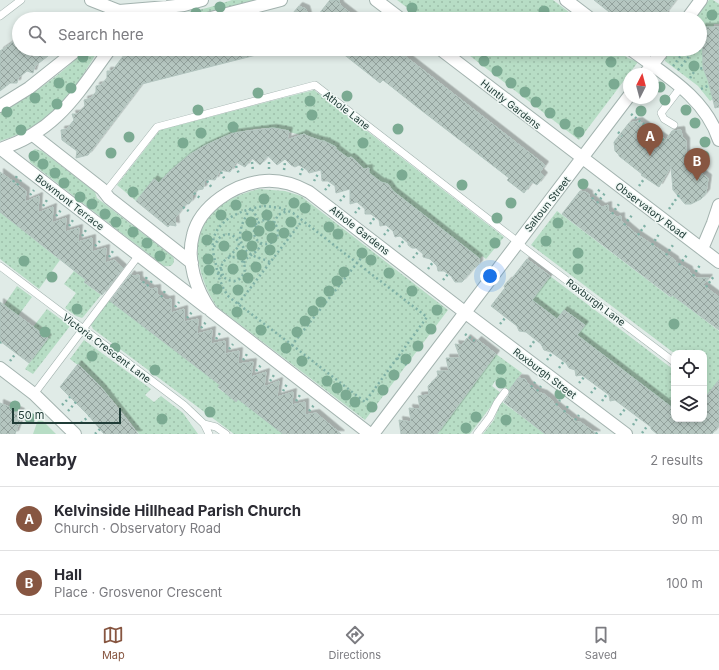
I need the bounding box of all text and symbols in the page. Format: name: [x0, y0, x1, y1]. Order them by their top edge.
search box: [12, 12, 707, 56]
icon: search: [26, 23, 48, 45]
text: Search here: [58, 25, 144, 44]
north arrow: [623, 68, 659, 104]
street label: Huntly Gardens: [478, 77, 544, 131]
street label: Athole Lane: [321, 88, 373, 132]
pin: A: [637, 123, 663, 156]
pin: B: [684, 148, 710, 181]
street label: Bowmont Terrace: [33, 172, 107, 233]
street label: Saltoun Street: [522, 173, 573, 234]
street label: Observatory Road: [613, 179, 689, 241]
street label: Athole Gardens: [328, 203, 392, 257]
your location: [480, 266, 500, 286]
street label: Roxburgh Lane: [564, 276, 628, 328]
street label: Victoria Crescent Lane: [60, 311, 154, 385]
street label: Roxburgh Street: [511, 345, 580, 401]
map controls: [671, 350, 707, 422]
button: locate: [671, 350, 707, 386]
button: layers: [671, 386, 707, 422]
scale bar: [12, 406, 121, 425]
text: 50 m: [18, 408, 44, 422]
text: Nearby: [16, 450, 77, 470]
text: 2 results: [650, 452, 703, 468]
text: Kelvinside Hillhead Parish Church: [54, 501, 301, 520]
text: A: [24, 511, 34, 527]
text: 90 m: [672, 511, 703, 527]
text: Church · Observatory Road: [54, 520, 221, 536]
text: Hall: [54, 565, 82, 584]
text: B: [25, 575, 33, 591]
text: 100 m: [666, 575, 703, 591]
text: Place · Grosvenor Crescent: [54, 584, 222, 600]
tab: Map: [102, 624, 125, 662]
tab: Directions: [329, 624, 381, 662]
tab: Saved: [585, 624, 617, 662]

